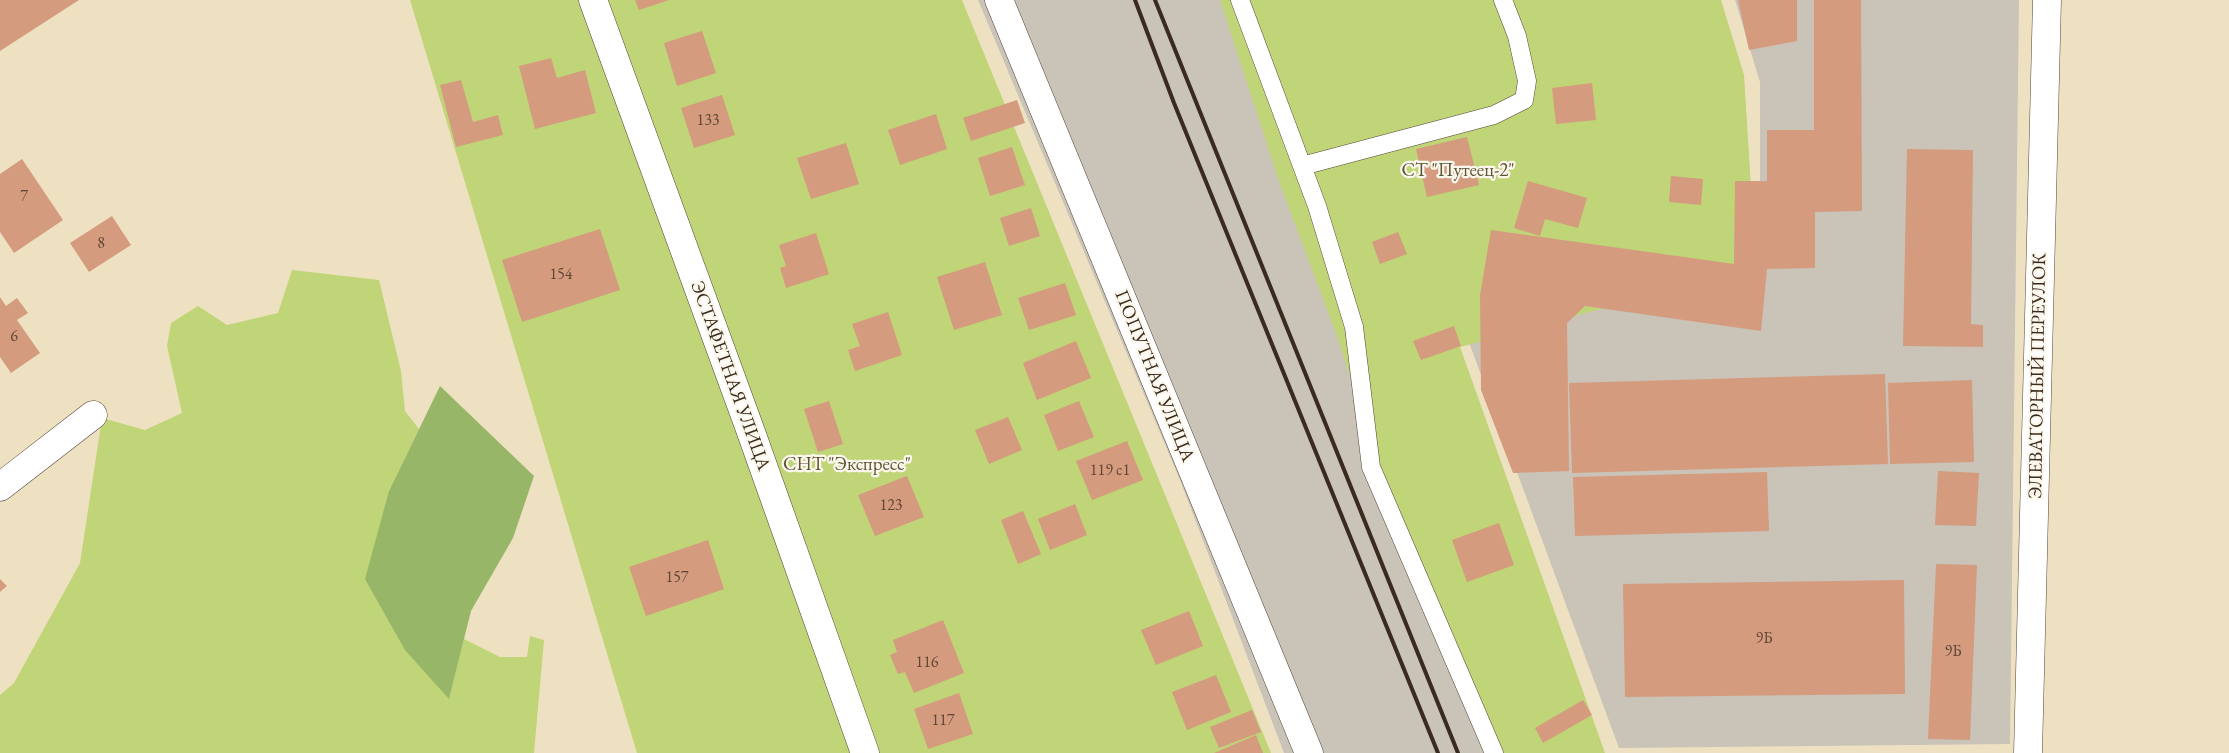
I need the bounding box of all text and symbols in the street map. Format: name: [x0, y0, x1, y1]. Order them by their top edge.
house number: 133: [696, 111, 720, 131]
park label: СТ "Путеец-2": [1401, 160, 1515, 182]
house number: 7: [20, 187, 28, 207]
house number: 8: [97, 234, 105, 254]
street label: ЭЛЕВАТОРНЫЙ ПЕРЕУЛОК: [2024, 253, 2052, 499]
house number: 154: [549, 265, 573, 285]
street label: ЭСТАФЕТНАЯ УЛИЦА: [685, 278, 775, 474]
street label: ПОПУТНАЯ УЛИЦА: [1109, 287, 1199, 465]
house number: 6: [10, 327, 18, 347]
park label: СНТ "Экспресс": [783, 454, 911, 476]
house number: 119 с1: [1090, 461, 1130, 481]
house number: 123: [879, 496, 903, 516]
house number: 157: [665, 568, 689, 588]
house number: 9Б: [1755, 629, 1773, 649]
house number: 9Б: [1944, 642, 1962, 662]
house number: 116: [915, 653, 939, 673]
house number: 117: [931, 711, 955, 731]

